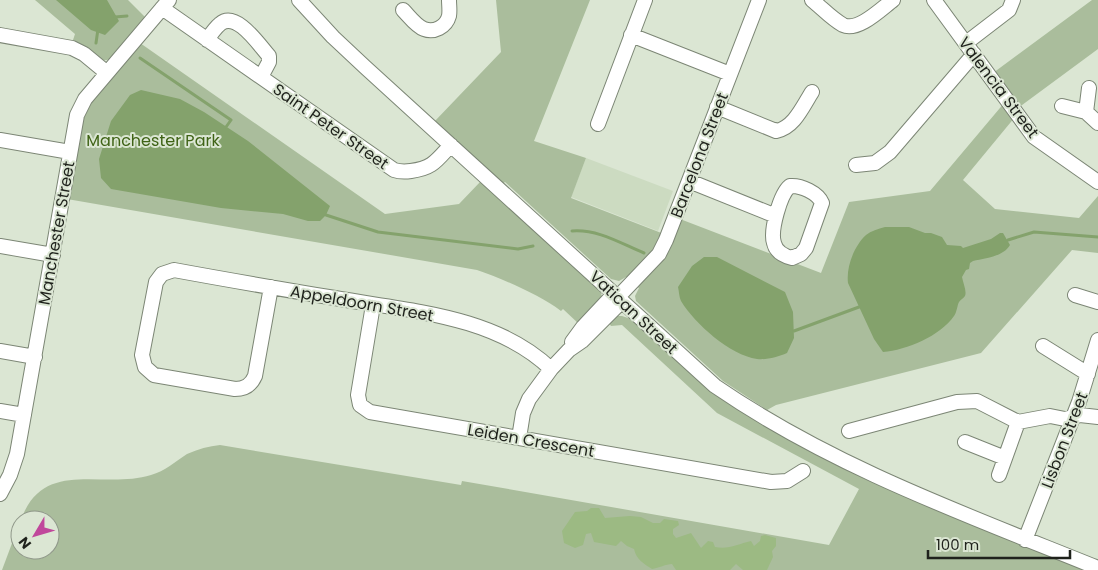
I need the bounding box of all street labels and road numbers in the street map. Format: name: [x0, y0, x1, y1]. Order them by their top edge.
street label: Valencia Street: [953, 32, 1044, 143]
street label: Saint Peter Street: [268, 78, 393, 175]
street label: Barcelona Street: [665, 89, 734, 221]
street label: Manchester Street: [33, 159, 81, 307]
street label: Vatican Street: [584, 265, 683, 360]
street label: Appeldoorn Street: [289, 280, 435, 327]
street label: Lisbon Street: [1036, 388, 1093, 492]
street label: Leiden Crescent: [466, 418, 596, 463]

